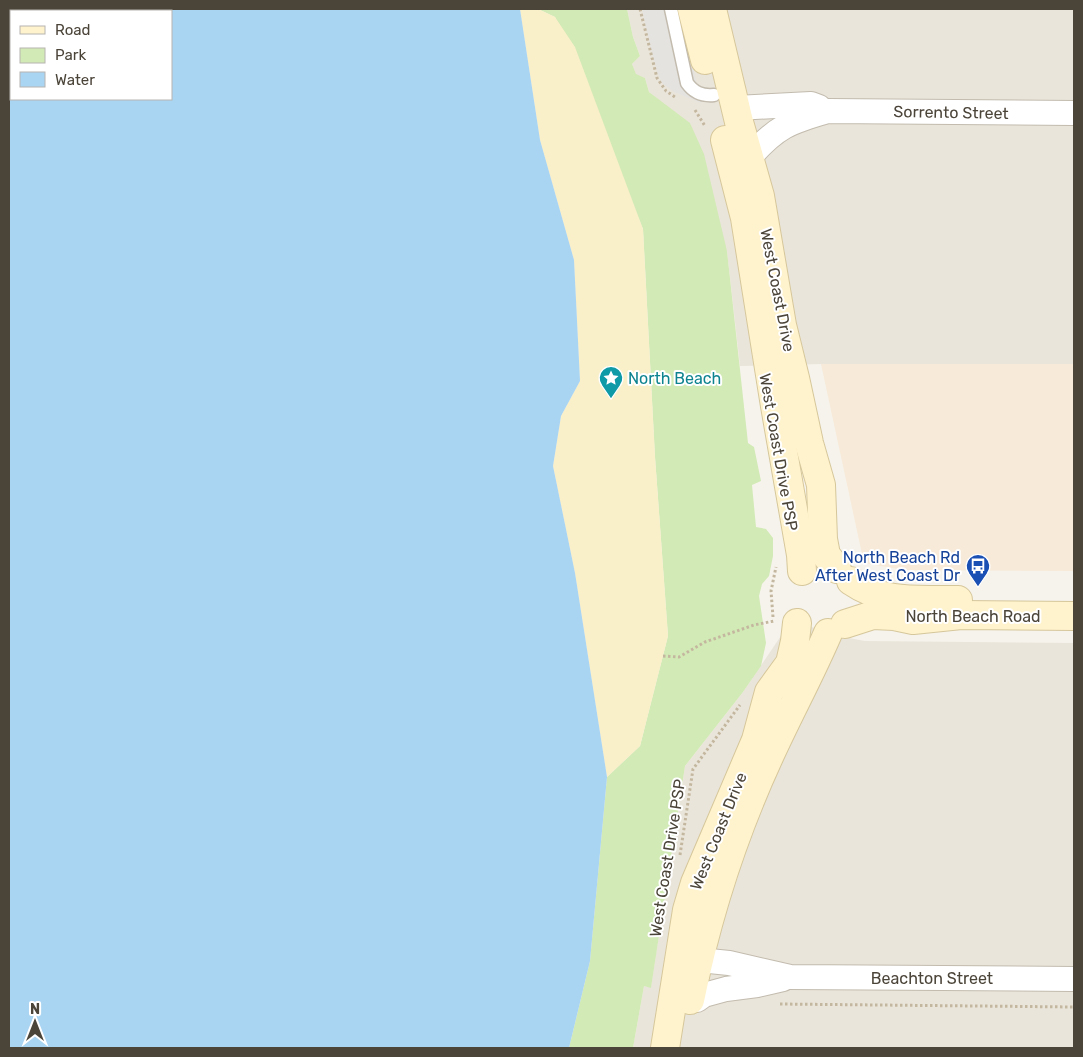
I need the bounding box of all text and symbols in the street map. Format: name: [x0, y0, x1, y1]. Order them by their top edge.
legend: [10, 10, 172, 100]
text: Road: [55, 21, 91, 39]
text: Park: [55, 46, 86, 64]
text: Water: [55, 71, 95, 89]
street label: Sorrento Street: [893, 102, 1009, 123]
street label: West Coast Drive: [756, 227, 799, 353]
place icon: North Beach: [598, 365, 624, 399]
place label: North Beach: [628, 369, 721, 388]
street label: West Coast Drive PSP: [755, 372, 802, 532]
place label: North Beach Rd After West Coast Dr: [815, 548, 960, 585]
bus stop icon: North Beach Rd After West Coast Dr: [965, 553, 991, 587]
street label: North Beach Road: [905, 607, 1041, 626]
street label: West Coast Drive: [686, 770, 751, 893]
street label: West Coast Drive PSP: [646, 778, 689, 938]
street label: Beachton Street: [871, 969, 993, 988]
north arrow: [10, 997, 60, 1047]
text: N: [30, 1001, 40, 1018]

